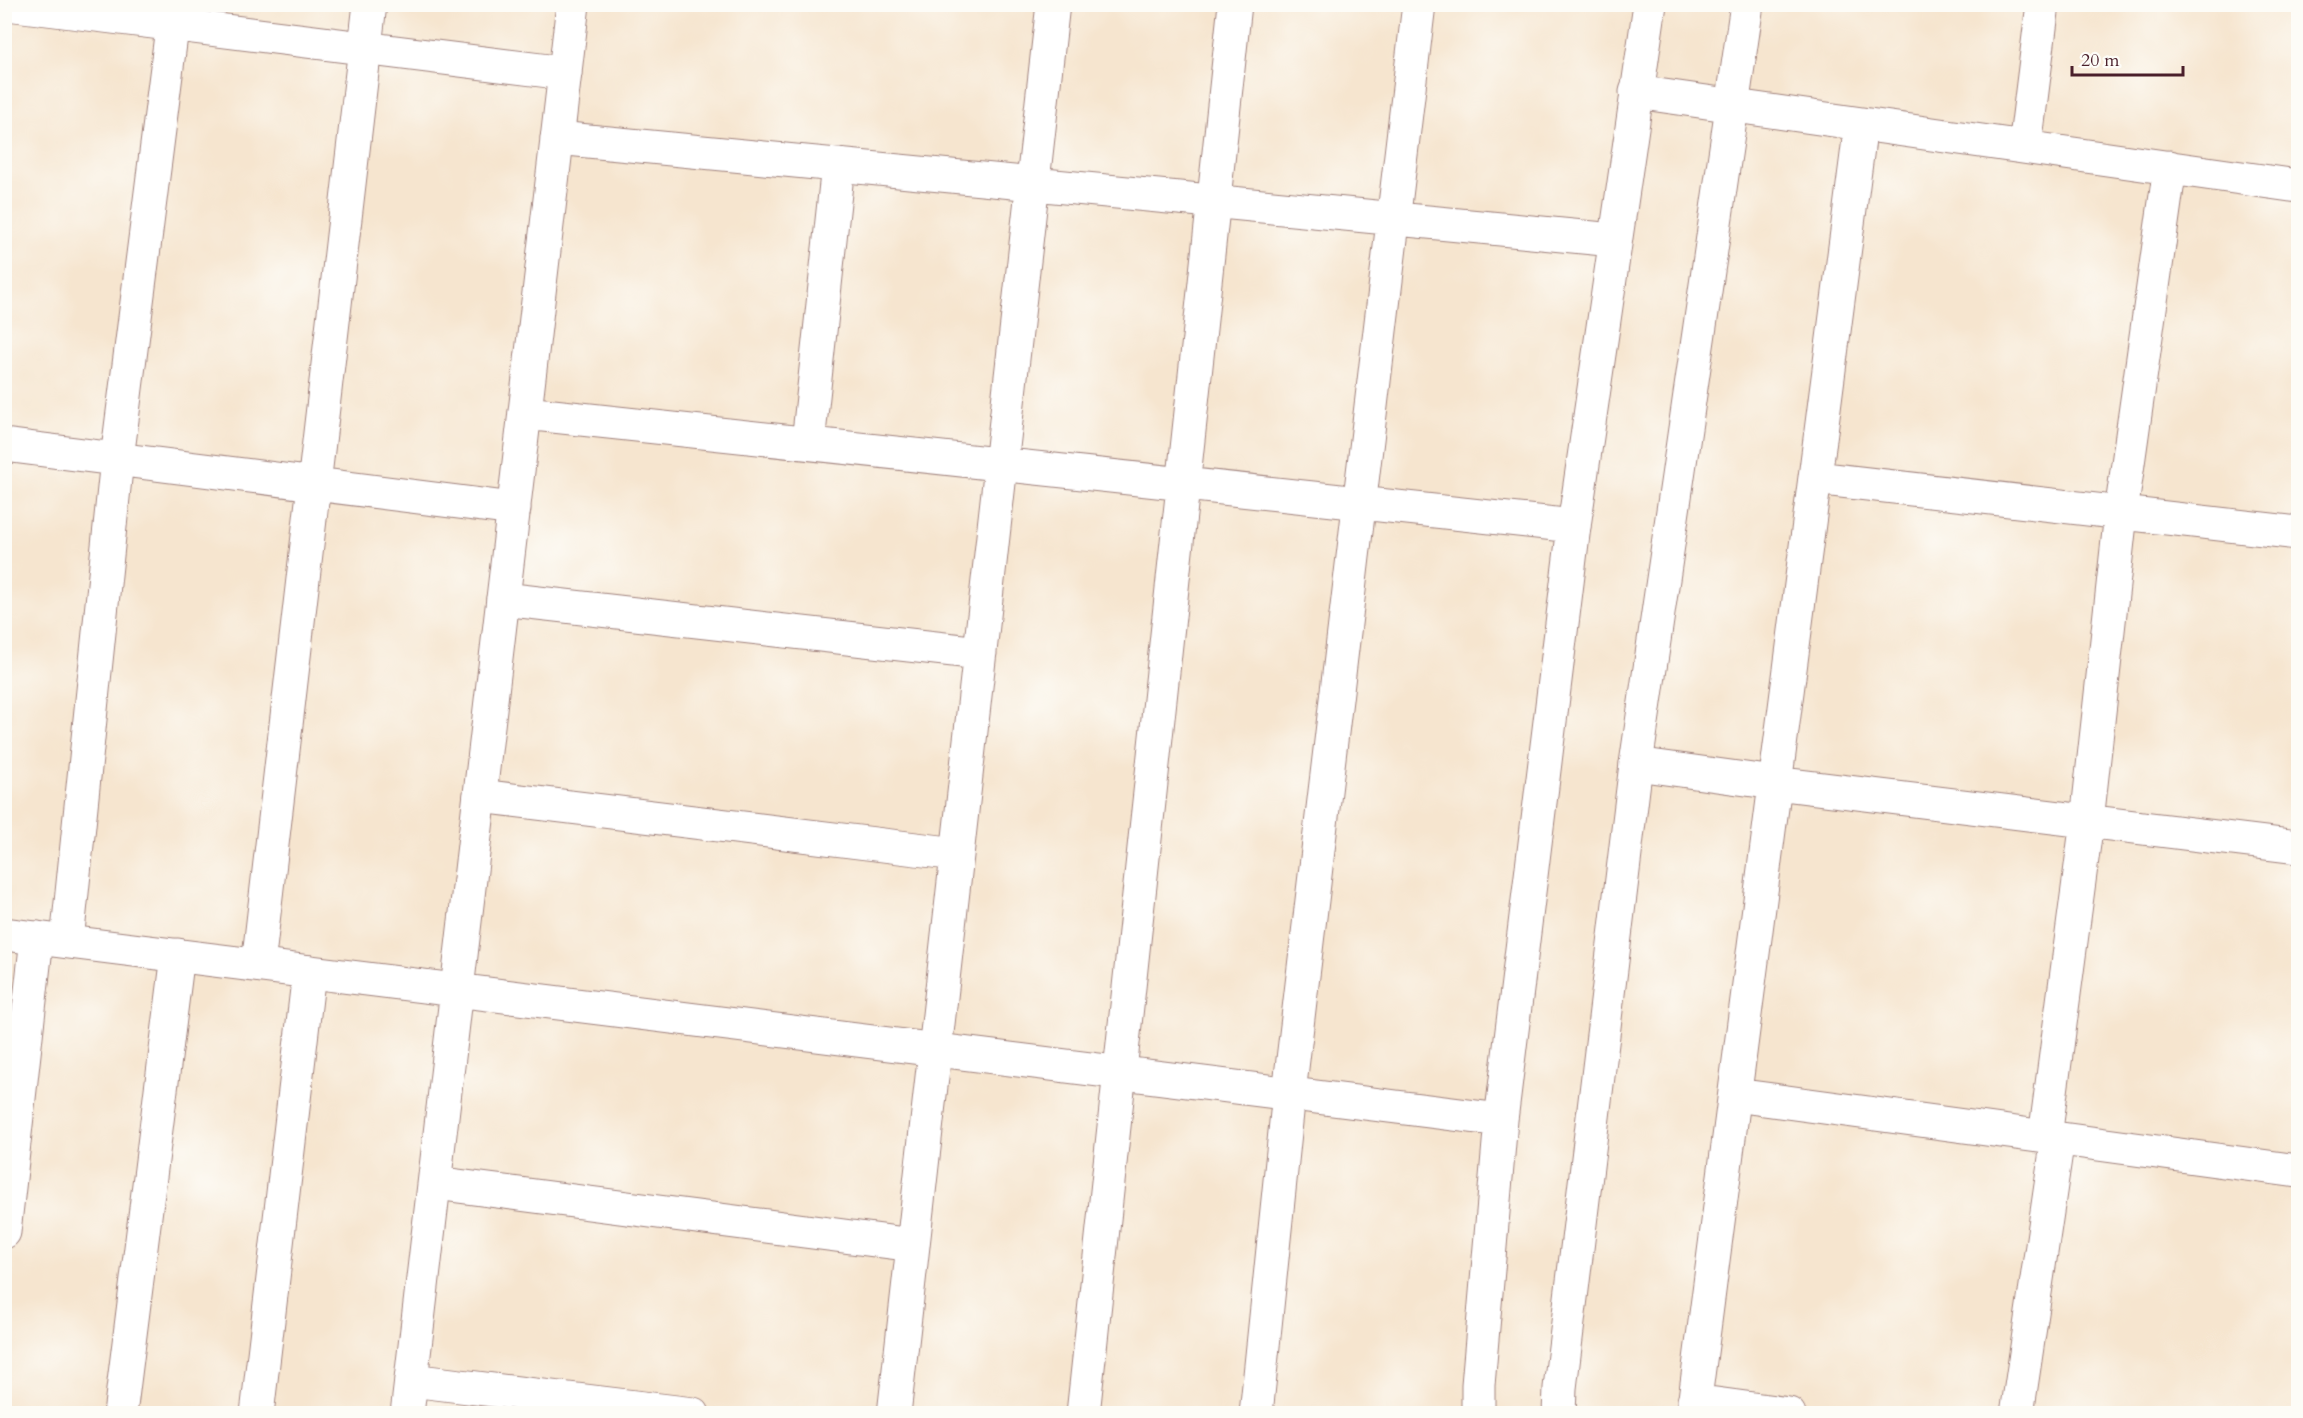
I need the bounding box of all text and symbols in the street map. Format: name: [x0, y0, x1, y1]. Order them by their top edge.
scale bar: [2072, 39, 2183, 77]
text: 20 m: [2081, 48, 2120, 73]

